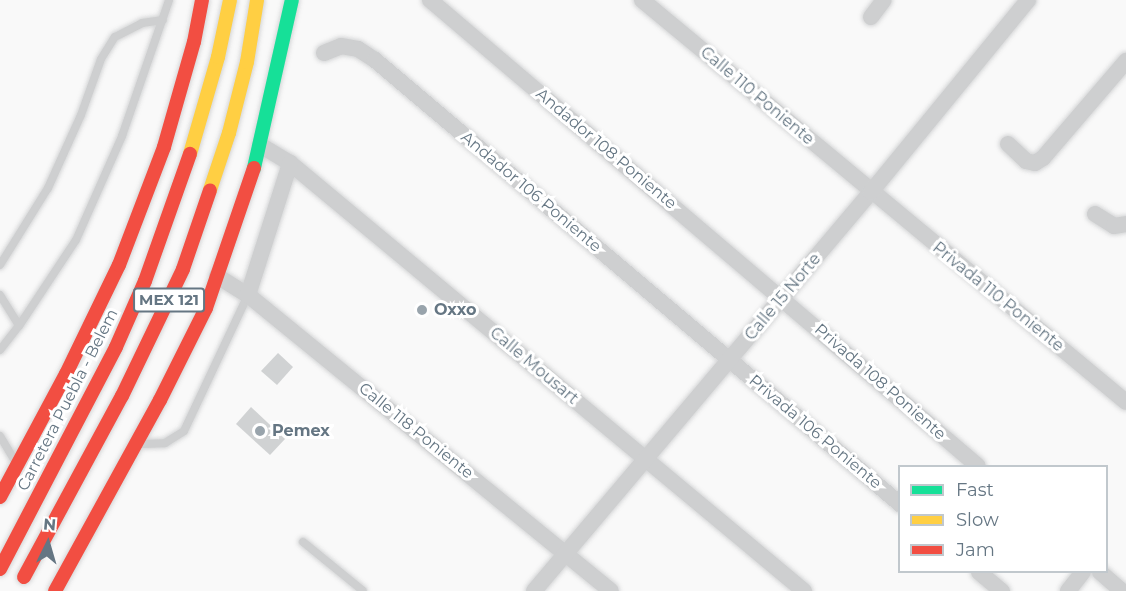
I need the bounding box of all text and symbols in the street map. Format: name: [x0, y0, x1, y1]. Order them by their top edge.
street label: Calle 110 Poniente: [696, 43, 818, 149]
street label: Andador 108 Poniente: [532, 85, 680, 213]
street label: Andador 106 Poniente: [457, 128, 605, 256]
street label: Privada 110 Poniente: [929, 238, 1067, 356]
street label: Calle 15 Norte: [741, 250, 825, 344]
road number: MEX 121: [133, 288, 205, 312]
place label: Oxxo: [434, 300, 477, 320]
marker: Oxxo: [415, 303, 429, 317]
street label: Carretera Puebla - Belem: [14, 306, 122, 494]
street label: Privada 108 Poniente: [810, 320, 950, 444]
street label: Calle Mousart: [486, 323, 582, 409]
street label: Privada 106 Poniente: [745, 371, 885, 493]
street label: Calle 118 Poniente: [355, 379, 477, 483]
place label: Pemex: [272, 421, 330, 441]
marker: Pemex: [253, 424, 267, 438]
legend: [898, 465, 1108, 573]
text: Fast: [956, 479, 994, 501]
text: Slow: [956, 509, 999, 531]
north arrow: [18, 513, 78, 573]
text: N: [42, 515, 57, 535]
text: Jam: [956, 539, 995, 561]

